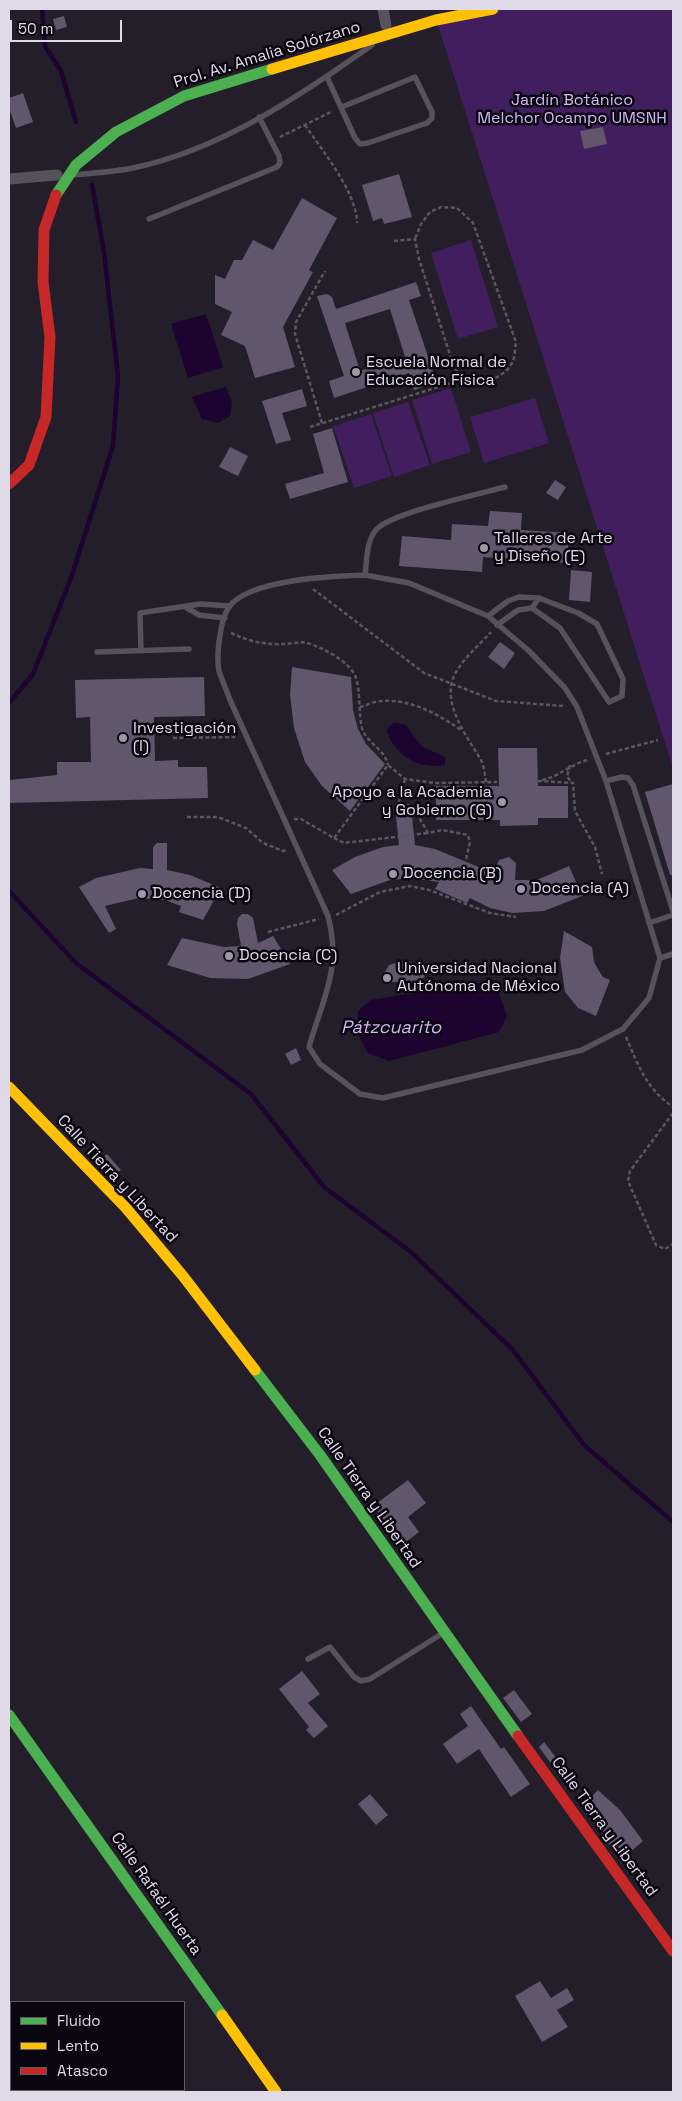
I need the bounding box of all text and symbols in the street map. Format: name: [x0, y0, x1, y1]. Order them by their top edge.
scale bar: [12, 10, 125, 42]
street label: Prol. Av. Amalia Solórzano: [171, 17, 363, 93]
text: 50 m: [18, 19, 53, 38]
park label: Jardín Botánico Melchor Ocampo UMSNH: [477, 91, 667, 129]
place label: Escuela Normal de Educación Física: [366, 353, 507, 391]
marker: Escuela Normal de Educación Física: [350, 366, 362, 378]
place label: Talleres de Arte y Diseño (E): [494, 529, 613, 567]
marker: Talleres de Arte y Diseño (E): [478, 542, 490, 554]
place label: Investigación (I): [133, 719, 236, 757]
marker: Investigación (I): [117, 732, 129, 744]
place label: Apoyo a la Academia y Gobierno (G): [332, 783, 492, 821]
marker: Apoyo a la Academia y Gobierno (G): [496, 796, 508, 808]
place label: Docencia (B): [403, 864, 502, 884]
marker: Docencia (B): [387, 868, 399, 880]
place label: Docencia (A): [531, 879, 629, 899]
marker: Docencia (A): [515, 883, 527, 895]
place label: Docencia (D): [152, 884, 251, 904]
marker: Docencia (D): [136, 888, 148, 900]
place label: Docencia (C): [239, 946, 337, 966]
marker: Docencia (C): [223, 950, 235, 962]
place label: Universidad Nacional Autónoma de México: [397, 959, 560, 997]
marker: Universidad Nacional Autónoma de México: [381, 972, 393, 984]
water label: Pátzcuarito: [341, 1017, 441, 1039]
street label: Calle Tierra y Libertad: [53, 1111, 181, 1247]
street label: Calle Tierra y Libertad: [313, 1424, 425, 1572]
street label: Calle Tierra y Libertad: [547, 1754, 661, 1900]
street label: Calle Rafaél Huerta: [106, 1829, 206, 1959]
legend: [10, 2001, 185, 2091]
text: Fluido: [57, 2011, 101, 2030]
text: Lento: [57, 2036, 99, 2055]
text: Atasco: [57, 2061, 108, 2080]

